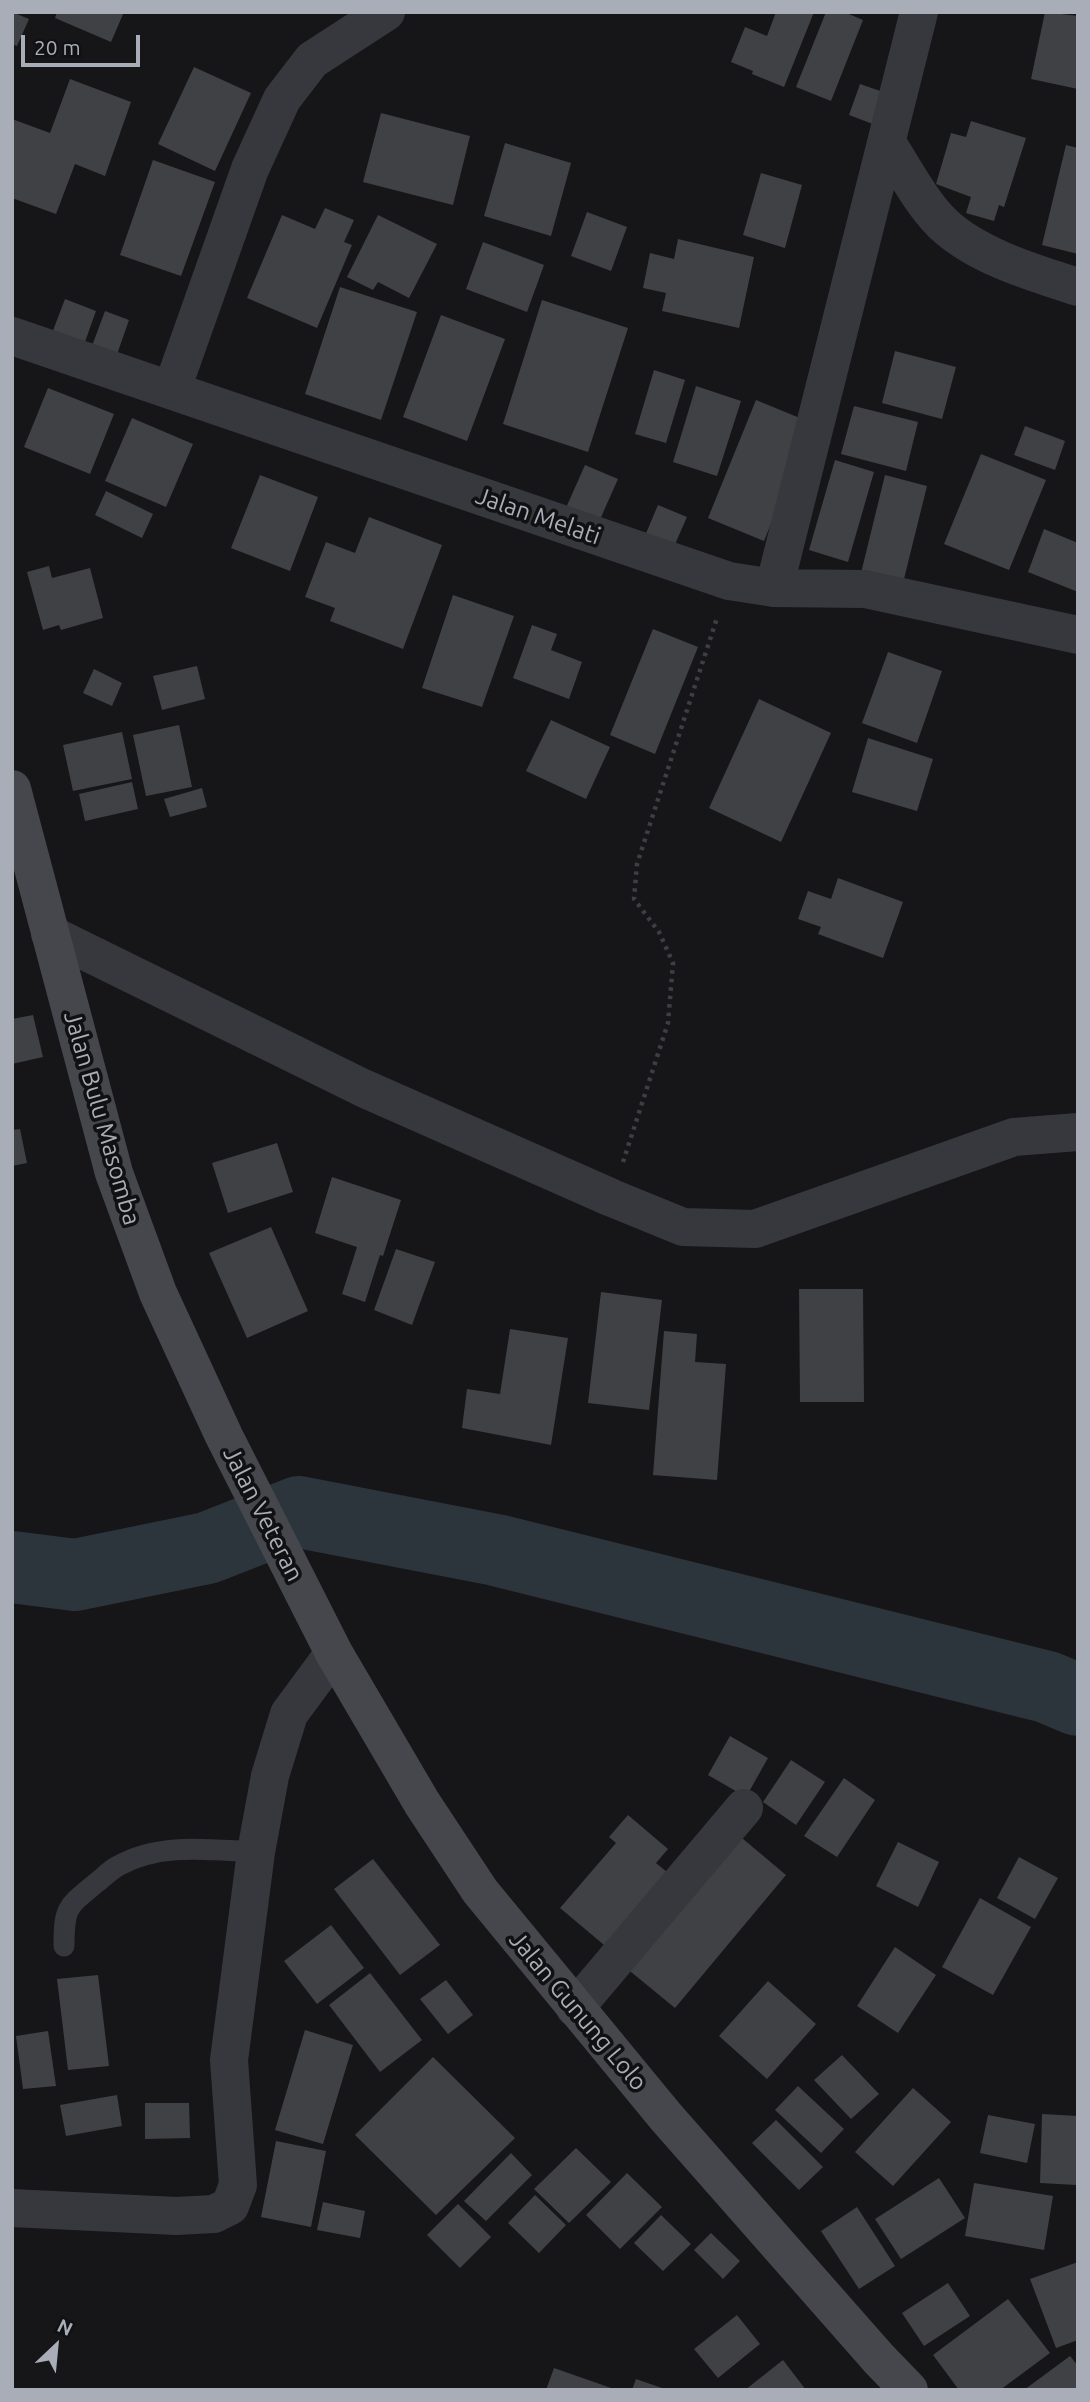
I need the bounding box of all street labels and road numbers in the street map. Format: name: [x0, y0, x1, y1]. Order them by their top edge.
street label: Jalan Melati: [472, 481, 604, 551]
street label: Jalan Bulu Masomba: [58, 1008, 146, 1228]
street label: Jalan Veteran: [217, 1442, 309, 1586]
street label: Jalan Gunung Lolo: [503, 1926, 653, 2096]

